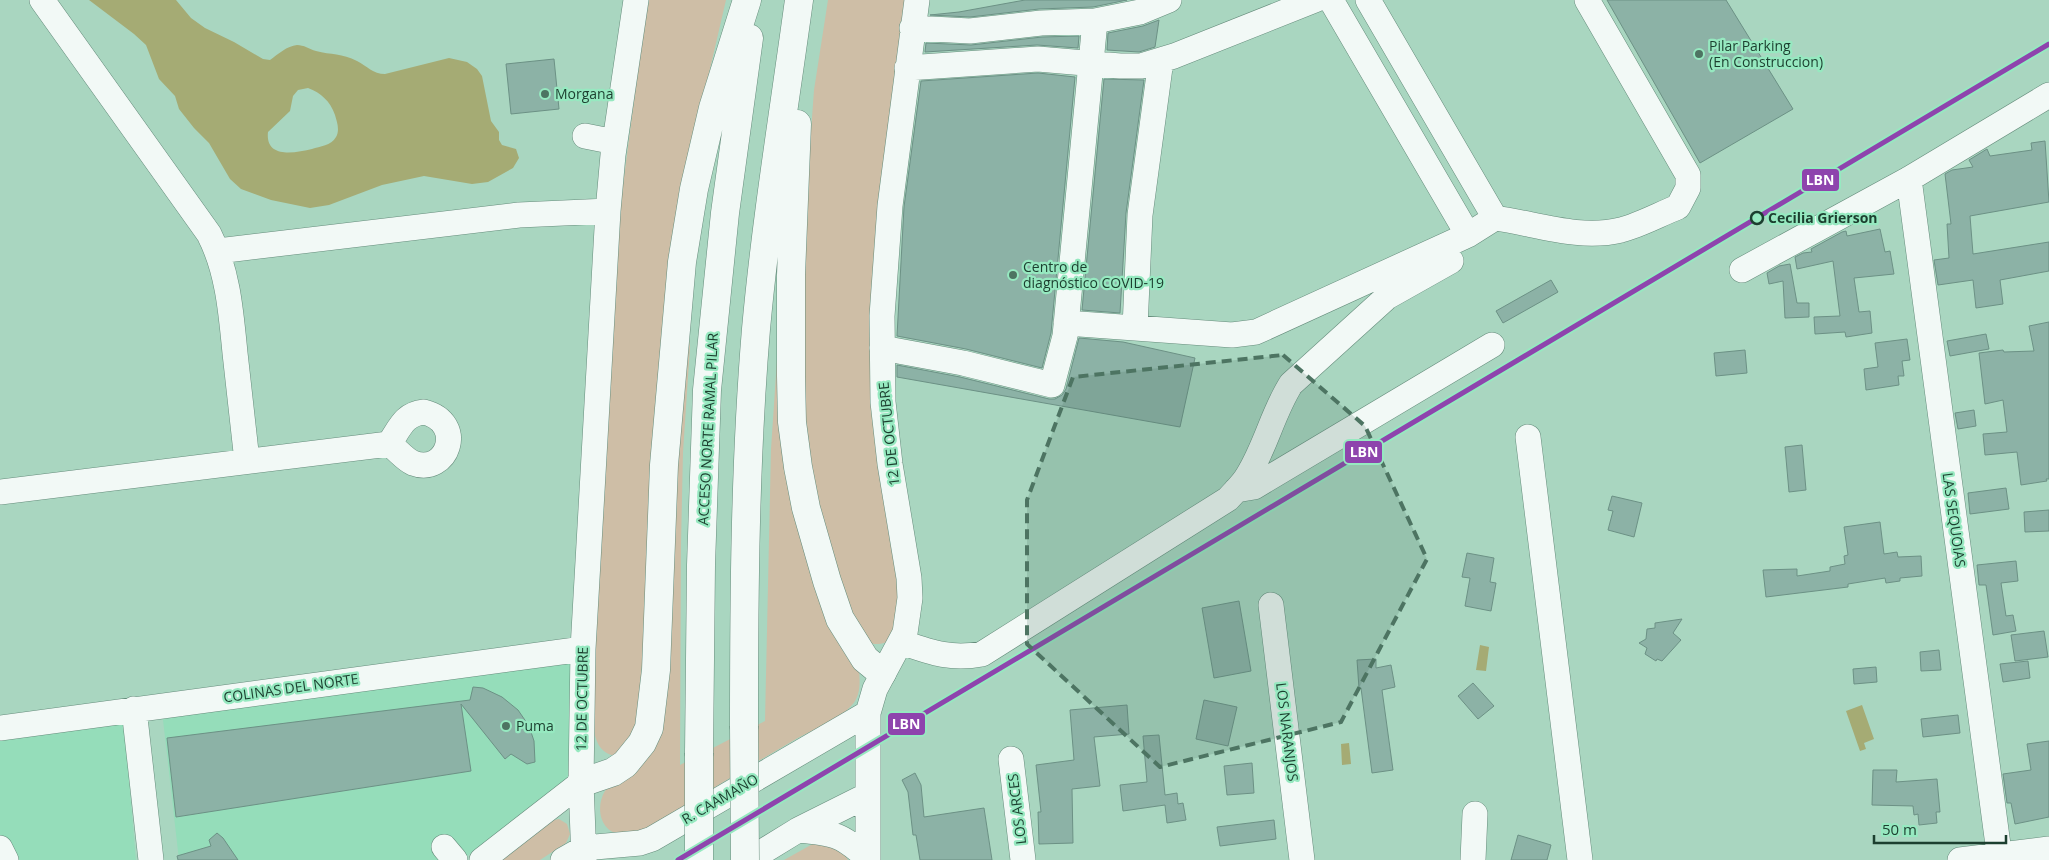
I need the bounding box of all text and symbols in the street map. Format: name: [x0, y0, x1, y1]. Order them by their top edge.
place label: Pilar Parking (En Construccion): [1709, 36, 1823, 71]
marker: Pilar Parking (En Construccion): [1693, 48, 1705, 60]
place label: Morgana: [555, 84, 613, 103]
marker: Morgana: [539, 88, 551, 100]
line badge: LBN: [1801, 168, 1840, 192]
text: LBN: [1806, 170, 1834, 189]
place label: Cecilia Grierson: [1768, 208, 1878, 227]
marker: Cecilia Grierson: [1750, 211, 1764, 225]
place label: Centro de diagnóstico COVID-19: [1023, 257, 1164, 292]
marker: Centro de diagnóstico COVID-19: [1007, 269, 1019, 281]
street label: ACCESO NORTE RAMAL PILAR: [693, 332, 722, 526]
street label: 12 DE OCTUBRE: [874, 381, 903, 487]
line badge: LBN: [1344, 440, 1383, 464]
text: LBN: [1350, 442, 1378, 461]
street label: LAS SEQUOIAS: [1938, 471, 1971, 568]
street label: 12 DE OCTUBRE: [571, 647, 592, 751]
street label: COLINAS DEL NORTE: [222, 669, 360, 706]
street label: LOS NARANJOS: [1272, 682, 1303, 782]
line badge: LBN: [887, 712, 926, 736]
text: LBN: [892, 714, 920, 733]
place label: Puma: [516, 716, 554, 735]
marker: Puma: [500, 720, 512, 732]
street label: R. CAAMAÑO: [678, 769, 762, 828]
street label: LOS ARCES: [1003, 773, 1030, 846]
scale bar: [1874, 812, 2006, 844]
text: 50 m: [1882, 819, 1917, 839]

